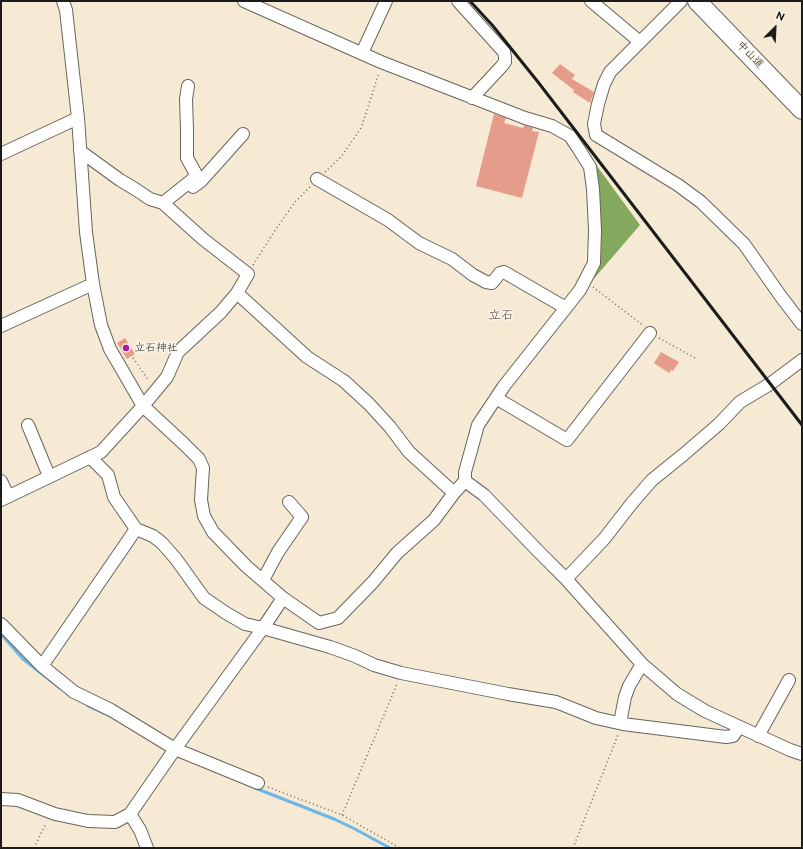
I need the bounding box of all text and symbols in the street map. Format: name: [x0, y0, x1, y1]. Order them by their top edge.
north arrow: [755, 8, 795, 48]
text: N: [774, 9, 786, 24]
street label: 中山道: [734, 39, 766, 71]
district label: 立石: [488, 308, 514, 324]
place label: 立石神社: [134, 341, 178, 355]
marker: 立石神社: [121, 343, 131, 353]

